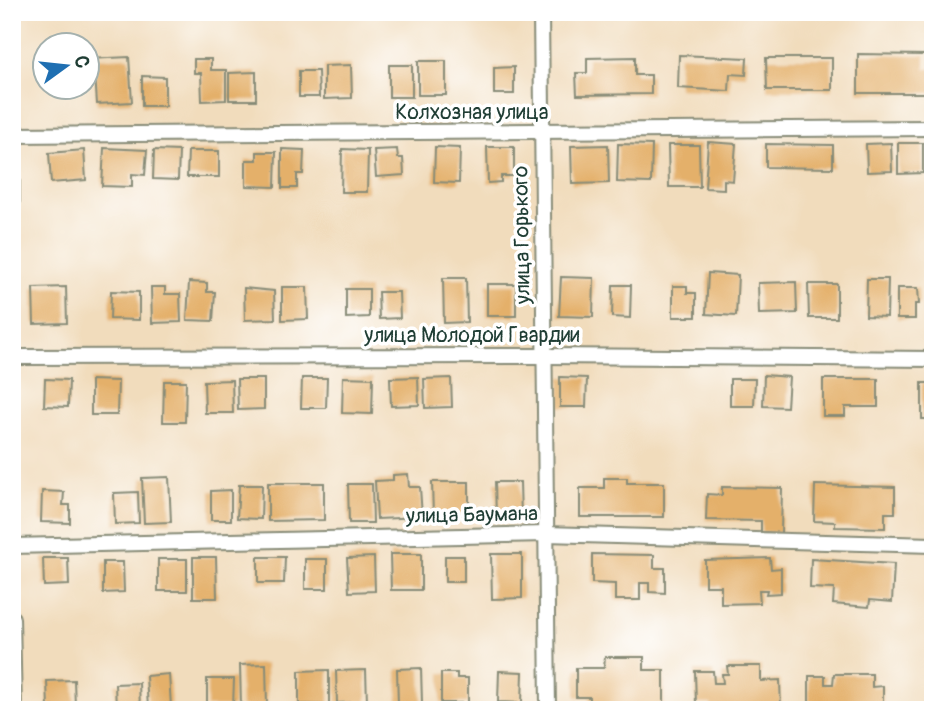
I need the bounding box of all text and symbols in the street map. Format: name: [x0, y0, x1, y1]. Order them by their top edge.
north arrow: [32, 32, 102, 102]
text: С: [68, 53, 95, 71]
street label: Колхозная улица: [395, 99, 549, 126]
street label: улица Горького: [507, 166, 537, 305]
street label: улица Молодой Гвардии: [363, 322, 580, 349]
street label: улица Баумана: [405, 500, 538, 530]

